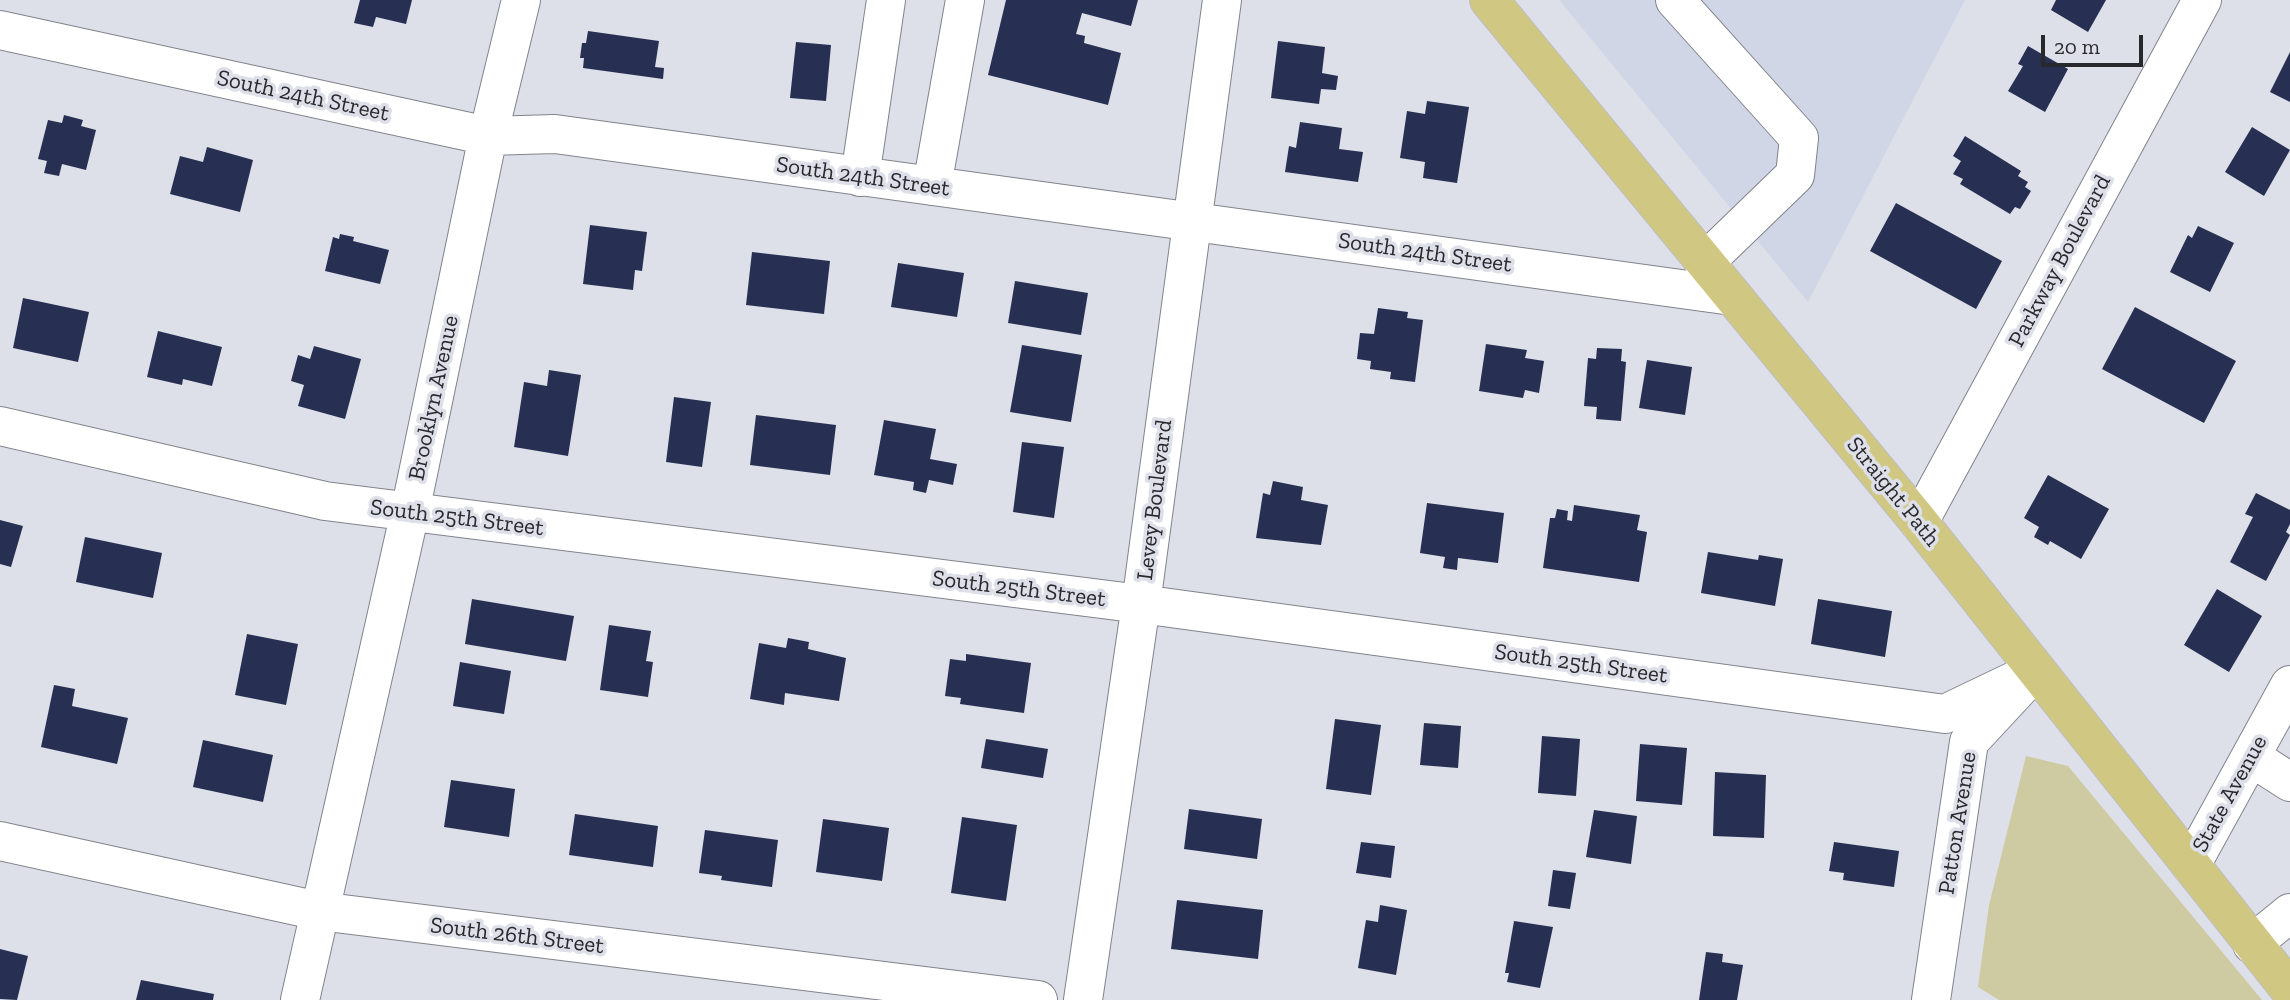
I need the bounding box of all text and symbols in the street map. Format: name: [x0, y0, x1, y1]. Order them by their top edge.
scale bar: [2045, 21, 2146, 65]
text: 20 m: [2054, 34, 2100, 59]
street label: South 24th Street: [215, 64, 391, 128]
street label: South 24th Street: [774, 151, 952, 203]
street label: Parkway Boulevard: [2003, 170, 2117, 352]
street label: South 24th Street: [1336, 227, 1514, 279]
street label: Brooklyn Avenue: [403, 313, 465, 483]
street label: Levey Boulevard: [1131, 418, 1179, 582]
street label: Straight Path: [1840, 432, 1946, 552]
street label: South 25th Street: [369, 494, 545, 542]
street label: South 25th Street: [931, 565, 1107, 613]
street label: South 25th Street: [1493, 638, 1669, 690]
street label: State Avenue: [2187, 731, 2273, 857]
street label: Patton Avenue: [1933, 750, 1983, 896]
street label: South 26th Street: [429, 912, 605, 960]

